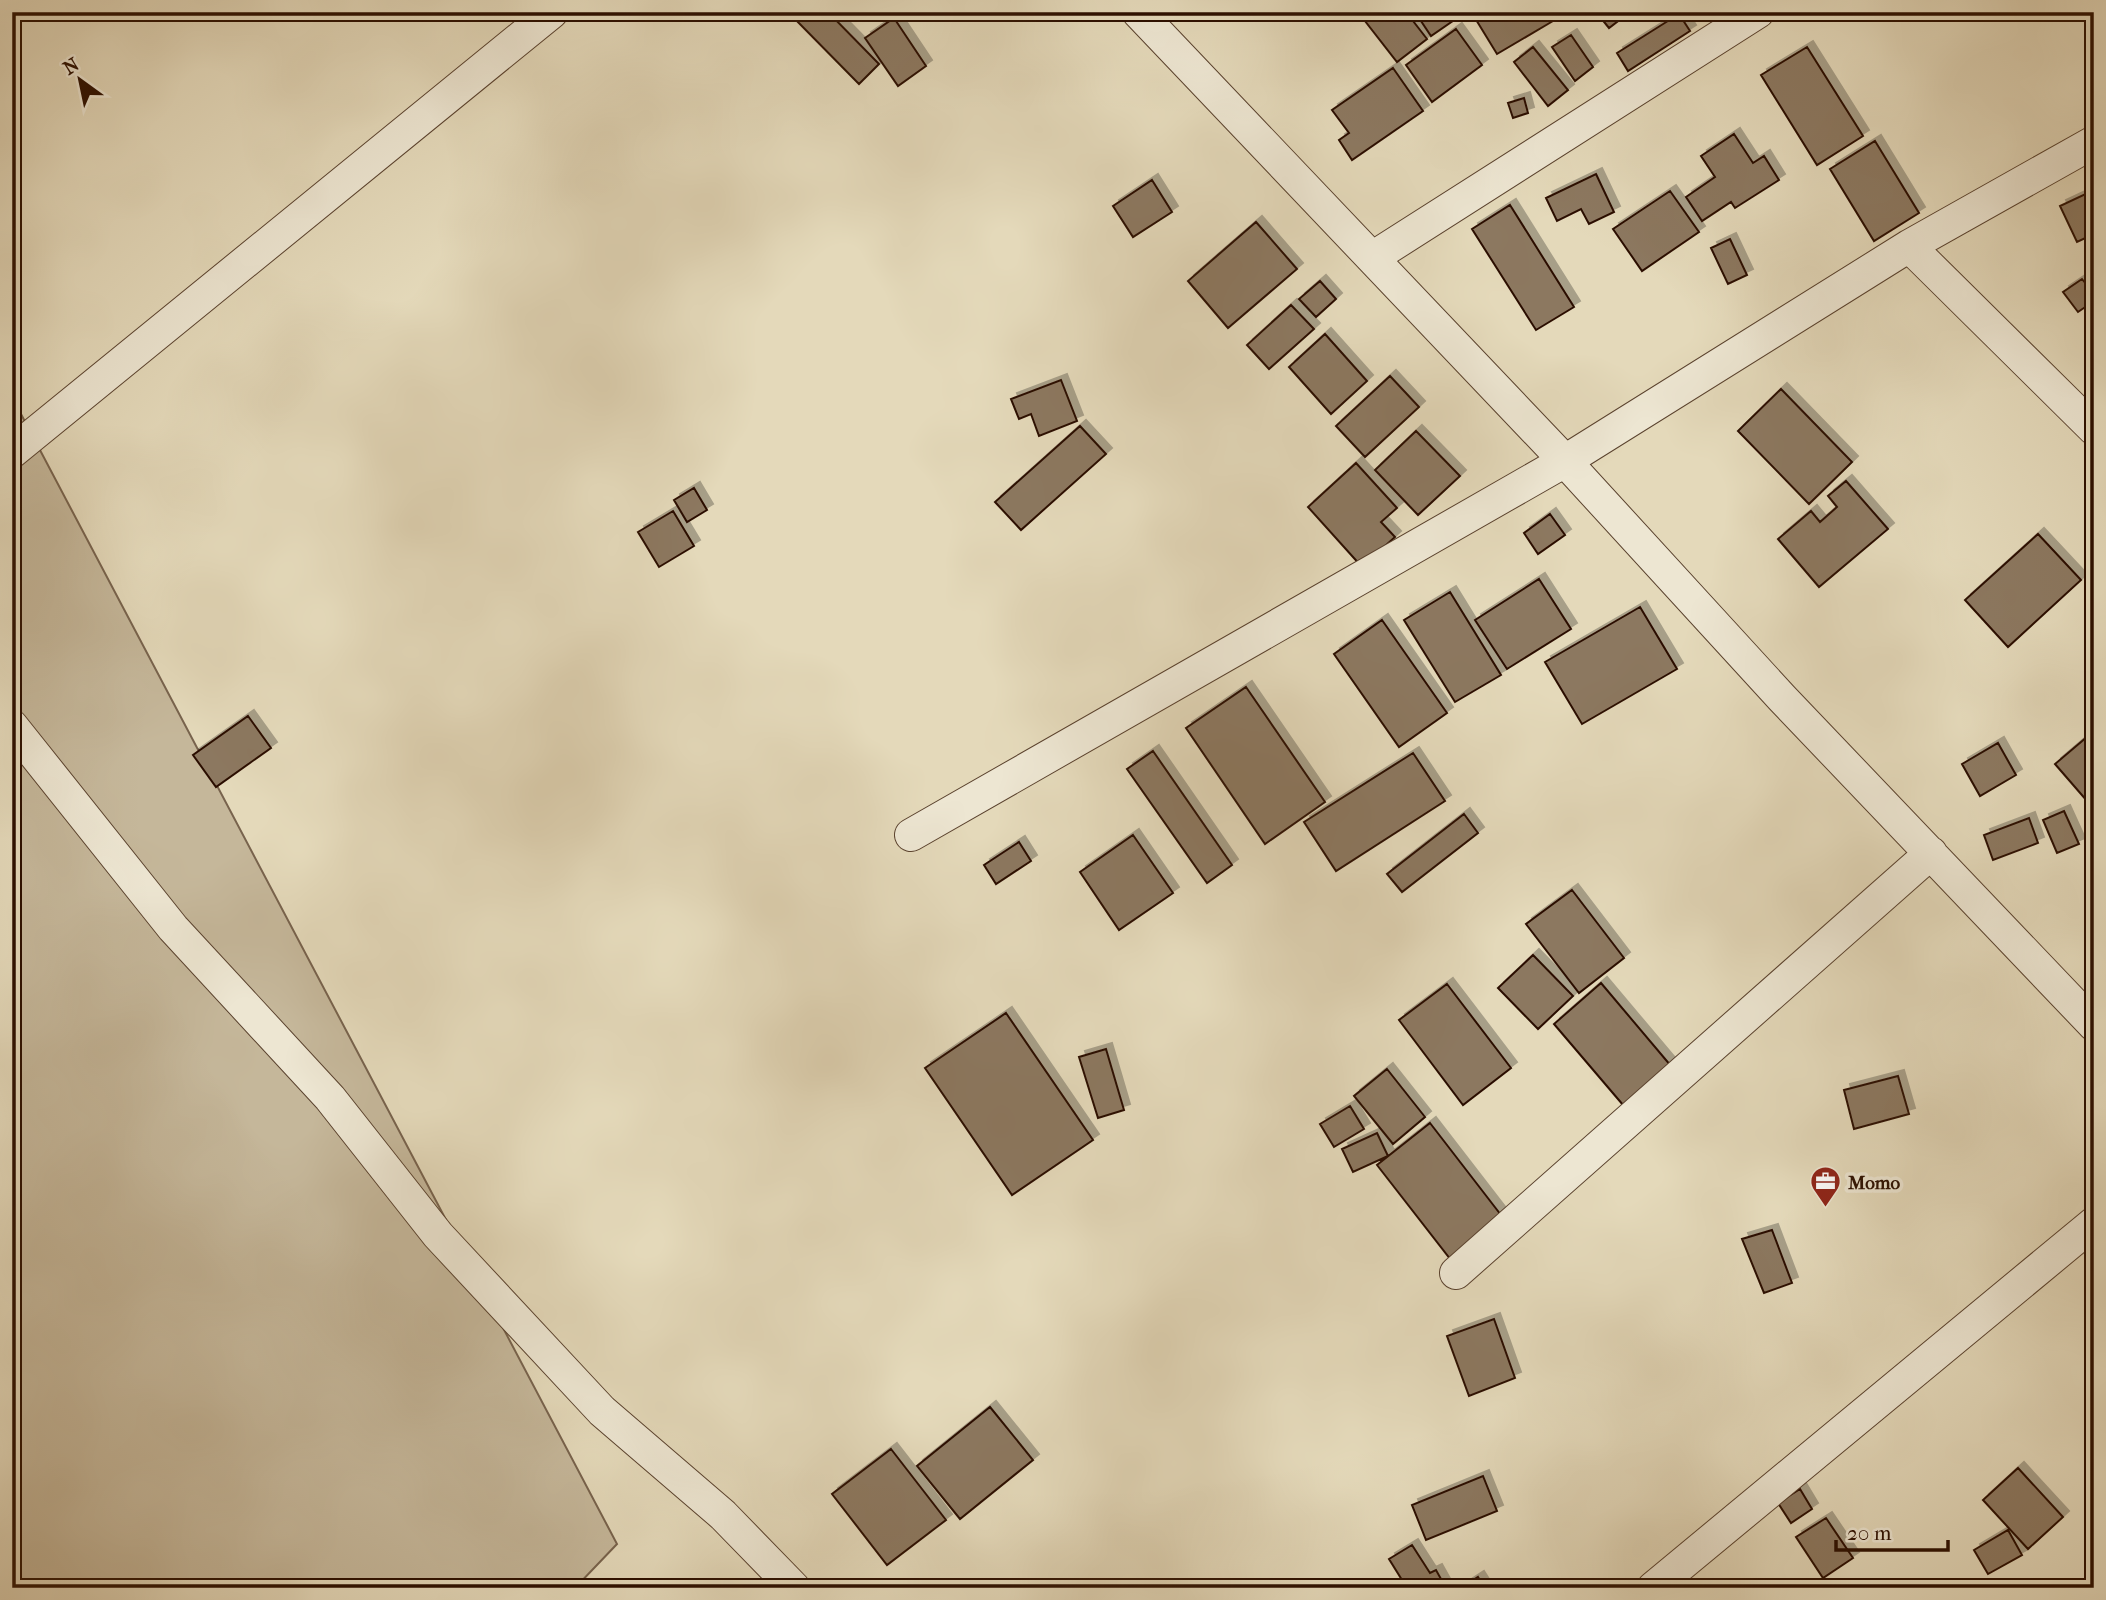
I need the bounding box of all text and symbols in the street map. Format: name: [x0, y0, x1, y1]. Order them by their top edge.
north arrow: [46, 46, 116, 116]
text: N: [59, 53, 84, 80]
office icon: Momo: [1808, 1165, 1842, 1209]
place label: Momo: [1847, 1172, 1900, 1194]
scale bar: [1836, 1509, 1948, 1553]
text: 20 m: [1847, 1521, 1892, 1545]

